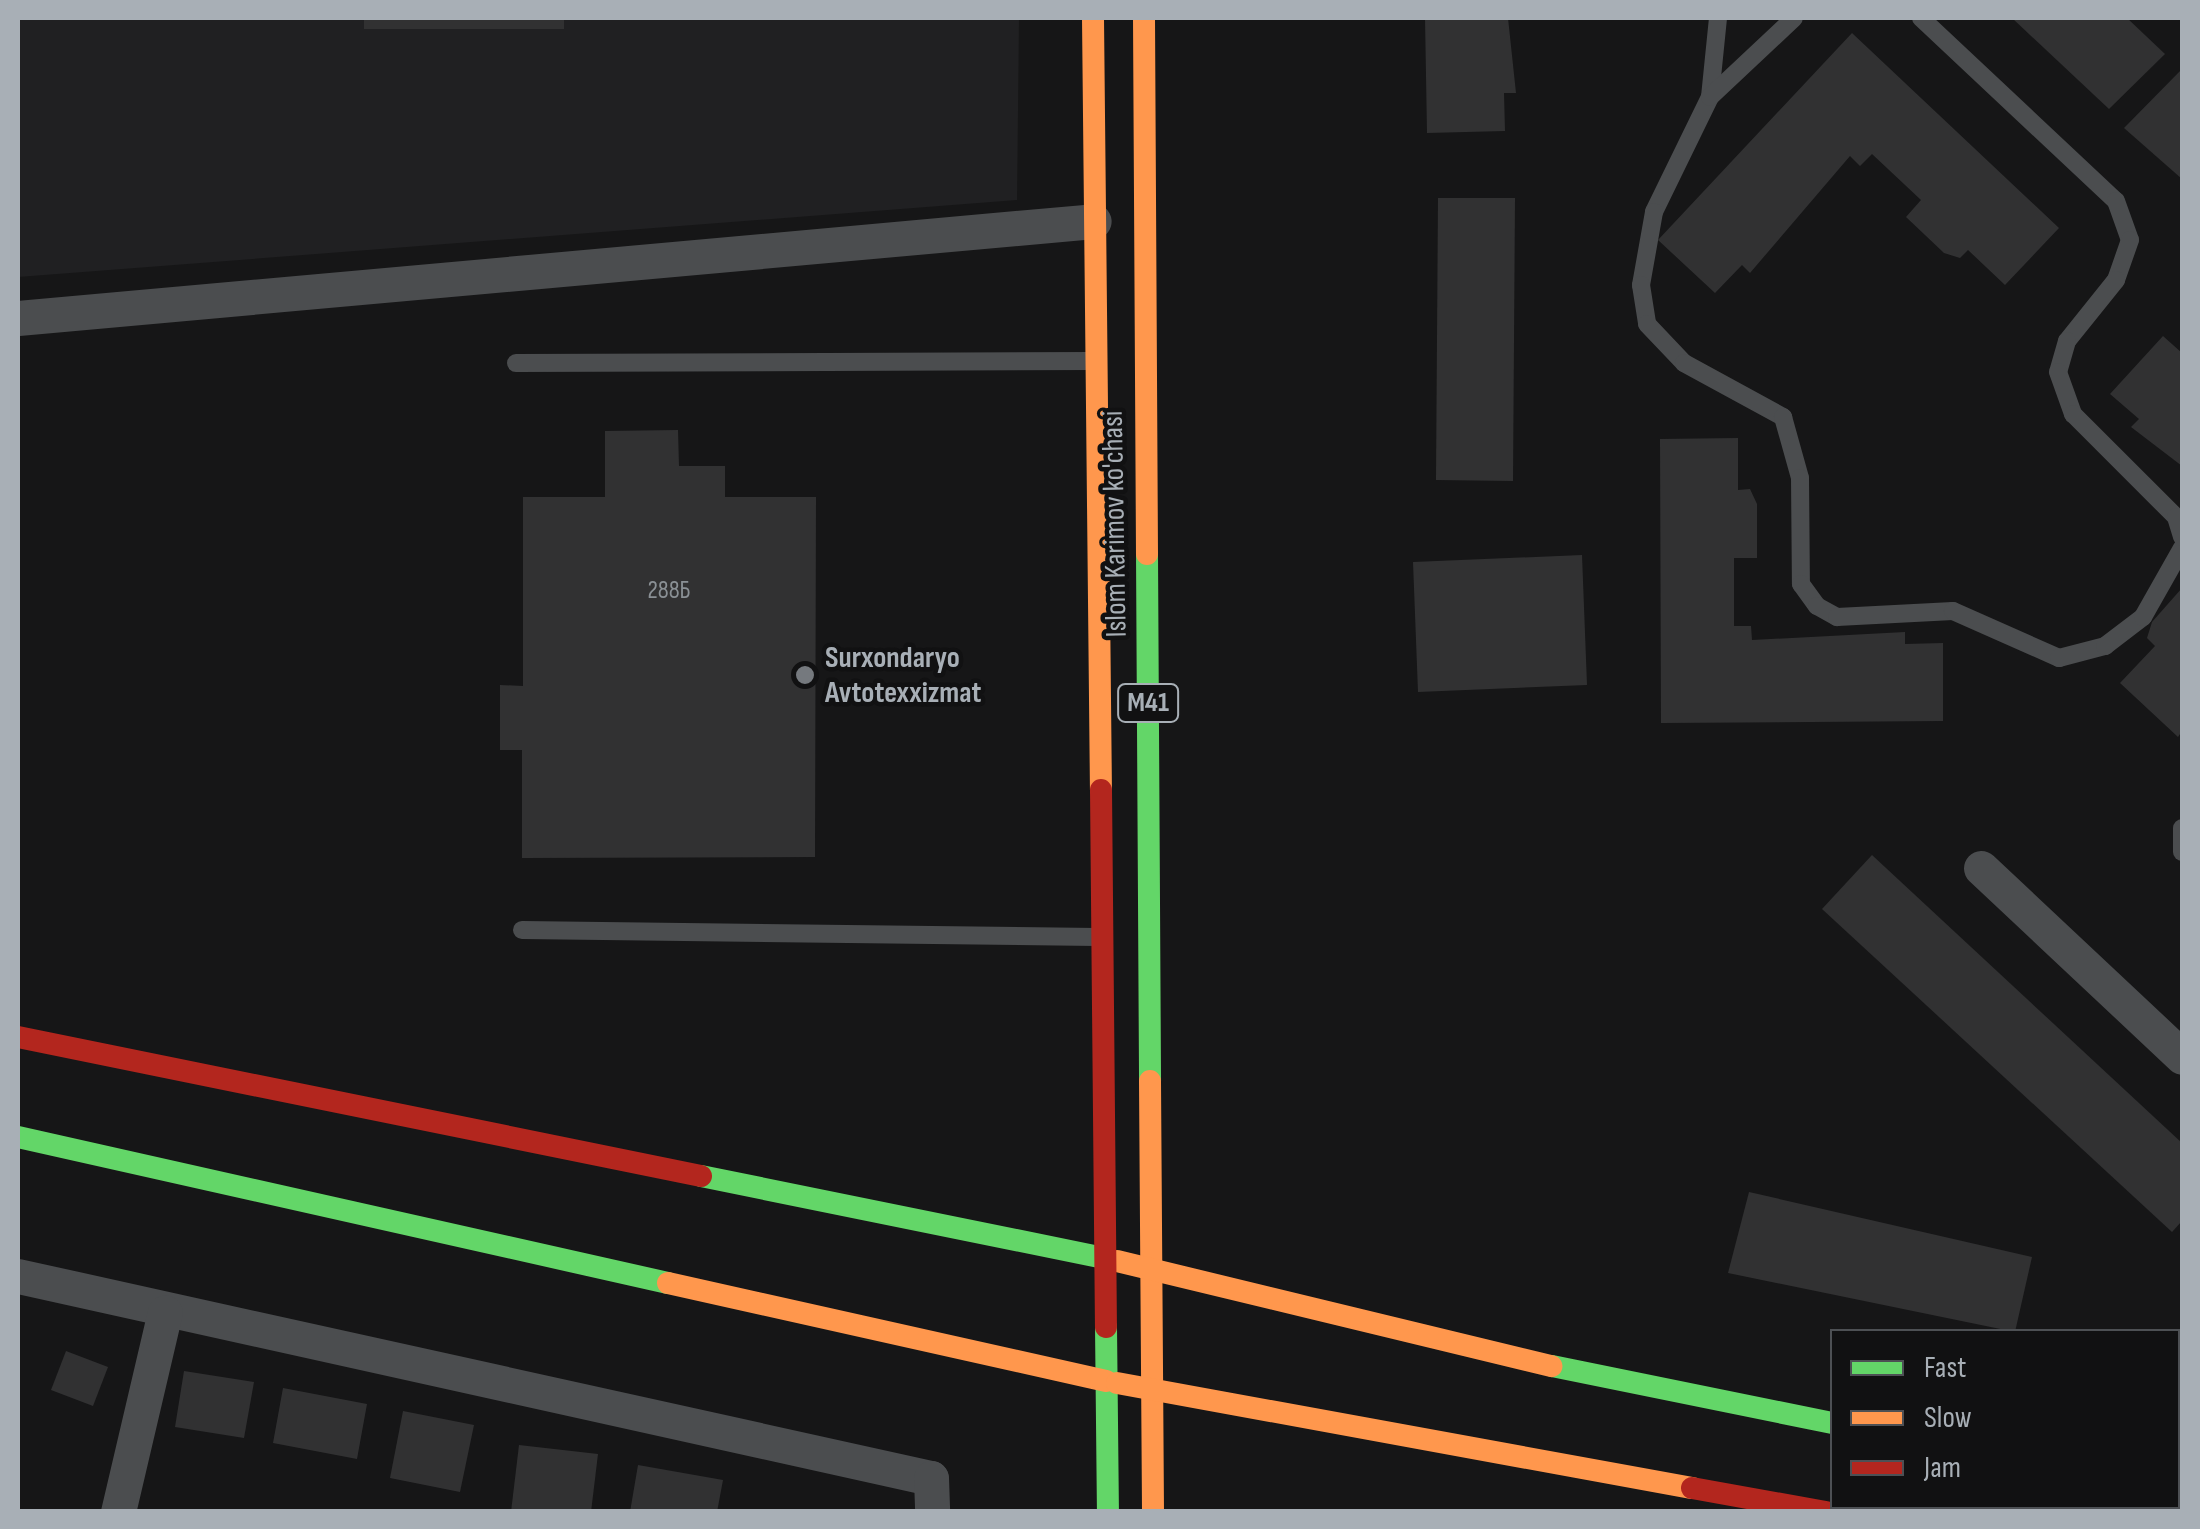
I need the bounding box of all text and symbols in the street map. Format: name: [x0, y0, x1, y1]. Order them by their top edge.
street label: Islom Karimov ko'chasi: [1095, 410, 1135, 638]
house number: 288Б: [647, 576, 691, 606]
place label: Surxondaryo Avtotexxizmat: [825, 640, 981, 710]
marker: Surxondaryo Avtotexxizmat: [794, 664, 816, 686]
road number: M41: [1116, 680, 1180, 726]
legend: [1830, 1329, 2180, 1509]
text: Fast: [1924, 1350, 1966, 1386]
text: Slow: [1924, 1400, 1972, 1436]
text: Jam: [1924, 1450, 1961, 1486]

